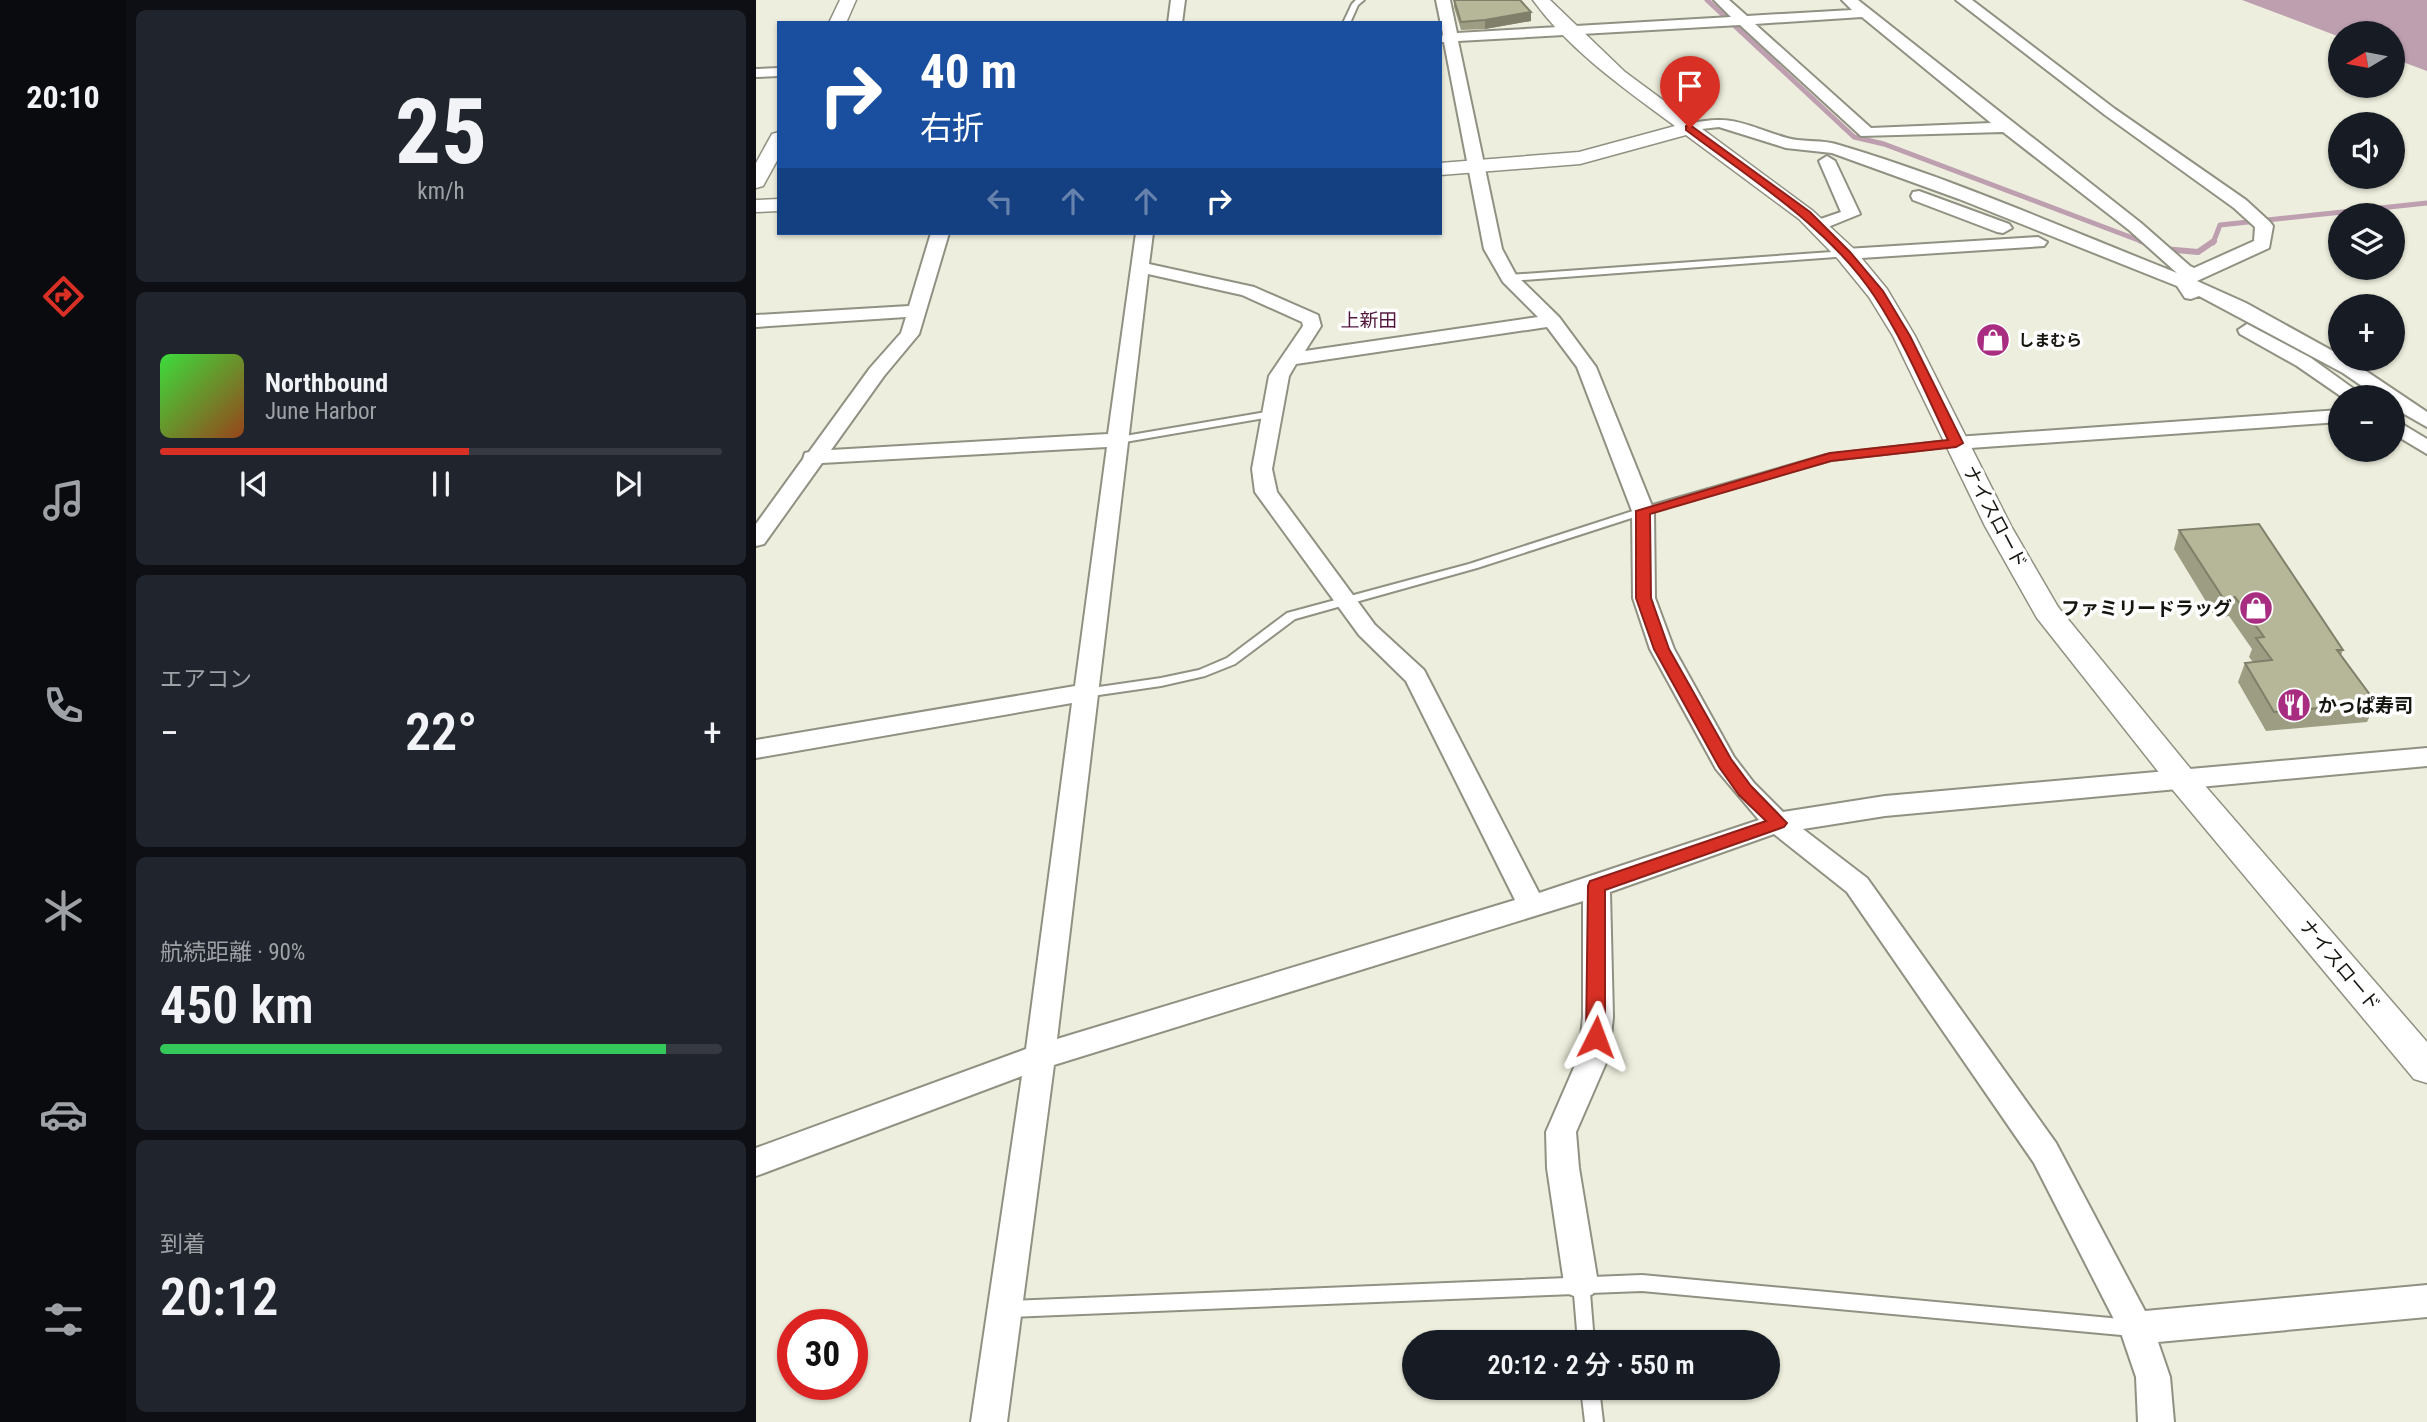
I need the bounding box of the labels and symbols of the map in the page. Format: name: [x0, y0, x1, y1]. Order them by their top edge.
north arrow: [2328, 21, 2404, 98]
pin: [1660, 56, 1720, 128]
district label: 上新田: [1340, 309, 1398, 332]
shop icon: しまむら: [1974, 321, 2012, 359]
place label: しまむら: [2018, 331, 2082, 350]
street label: ナイスロード: [1958, 462, 2032, 572]
shop icon: ファミリードラッグ: [2237, 589, 2275, 627]
place label: ファミリードラッグ: [2061, 597, 2232, 620]
restaurant icon: かっぱ寿司: [2275, 686, 2313, 724]
place label: かっぱ寿司: [2318, 694, 2413, 717]
street label: ナイスロード: [2295, 914, 2385, 1016]
position arrow: [1559, 1000, 1633, 1074]
speed limit sign: 30: [777, 1309, 868, 1400]

